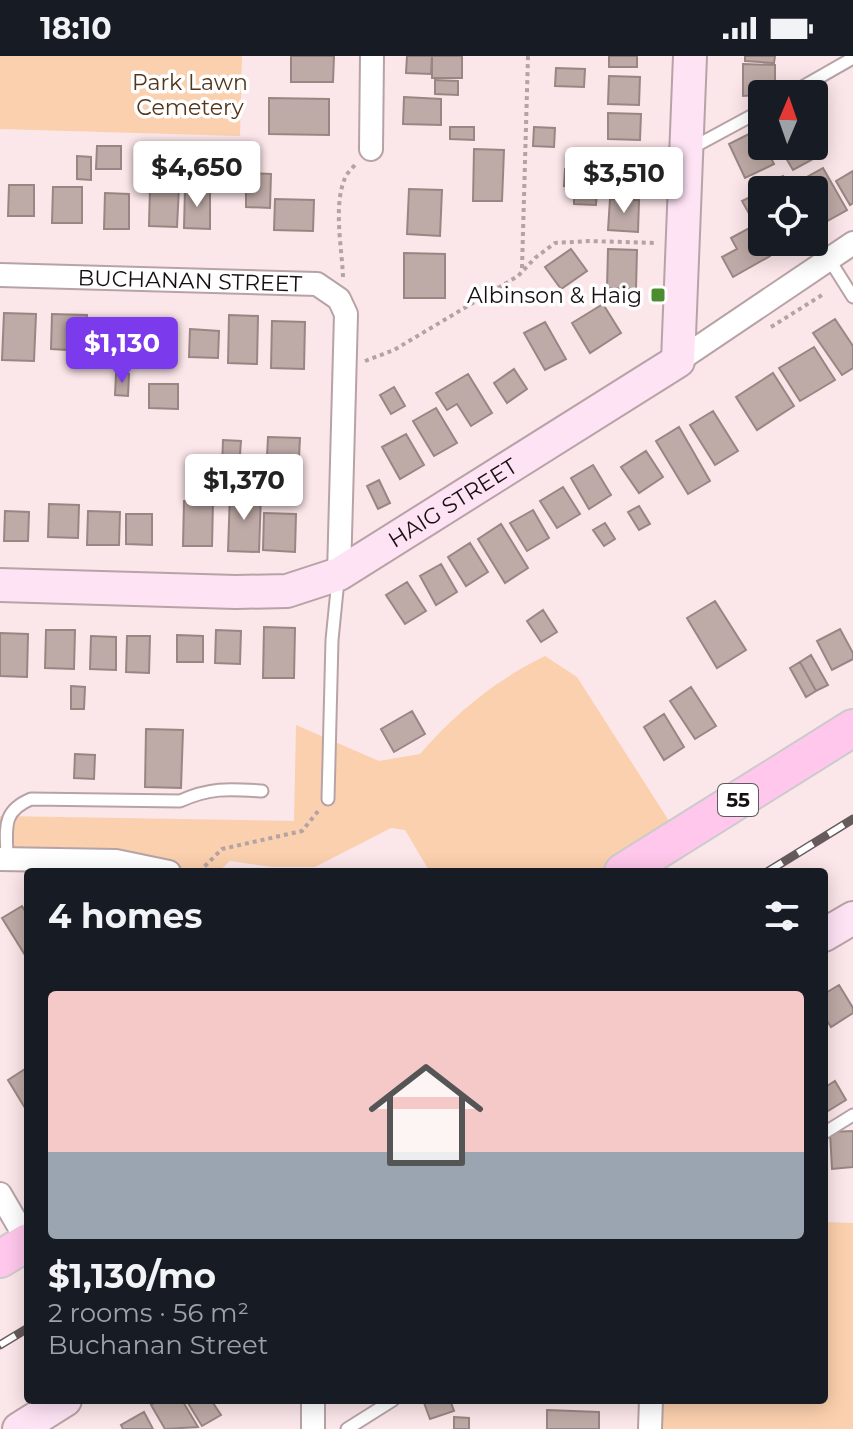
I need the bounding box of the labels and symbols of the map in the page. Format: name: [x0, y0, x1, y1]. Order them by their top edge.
park label: Park Lawn Cemetery: [132, 69, 248, 121]
north arrow: [748, 80, 828, 160]
pin: $4,650: [132, 141, 262, 209]
pin: $3,510: [559, 147, 689, 215]
street label: BUCHANAN STREET: [77, 264, 303, 297]
place label: Albinson & Haig: [467, 282, 642, 309]
marker: Albinson & Haig: [649, 286, 667, 304]
pin: $1,130: [57, 317, 187, 385]
street label: HAIG STREET: [383, 452, 522, 553]
pin: $1,370: [179, 454, 309, 522]
road number: 55: [718, 784, 758, 816]

